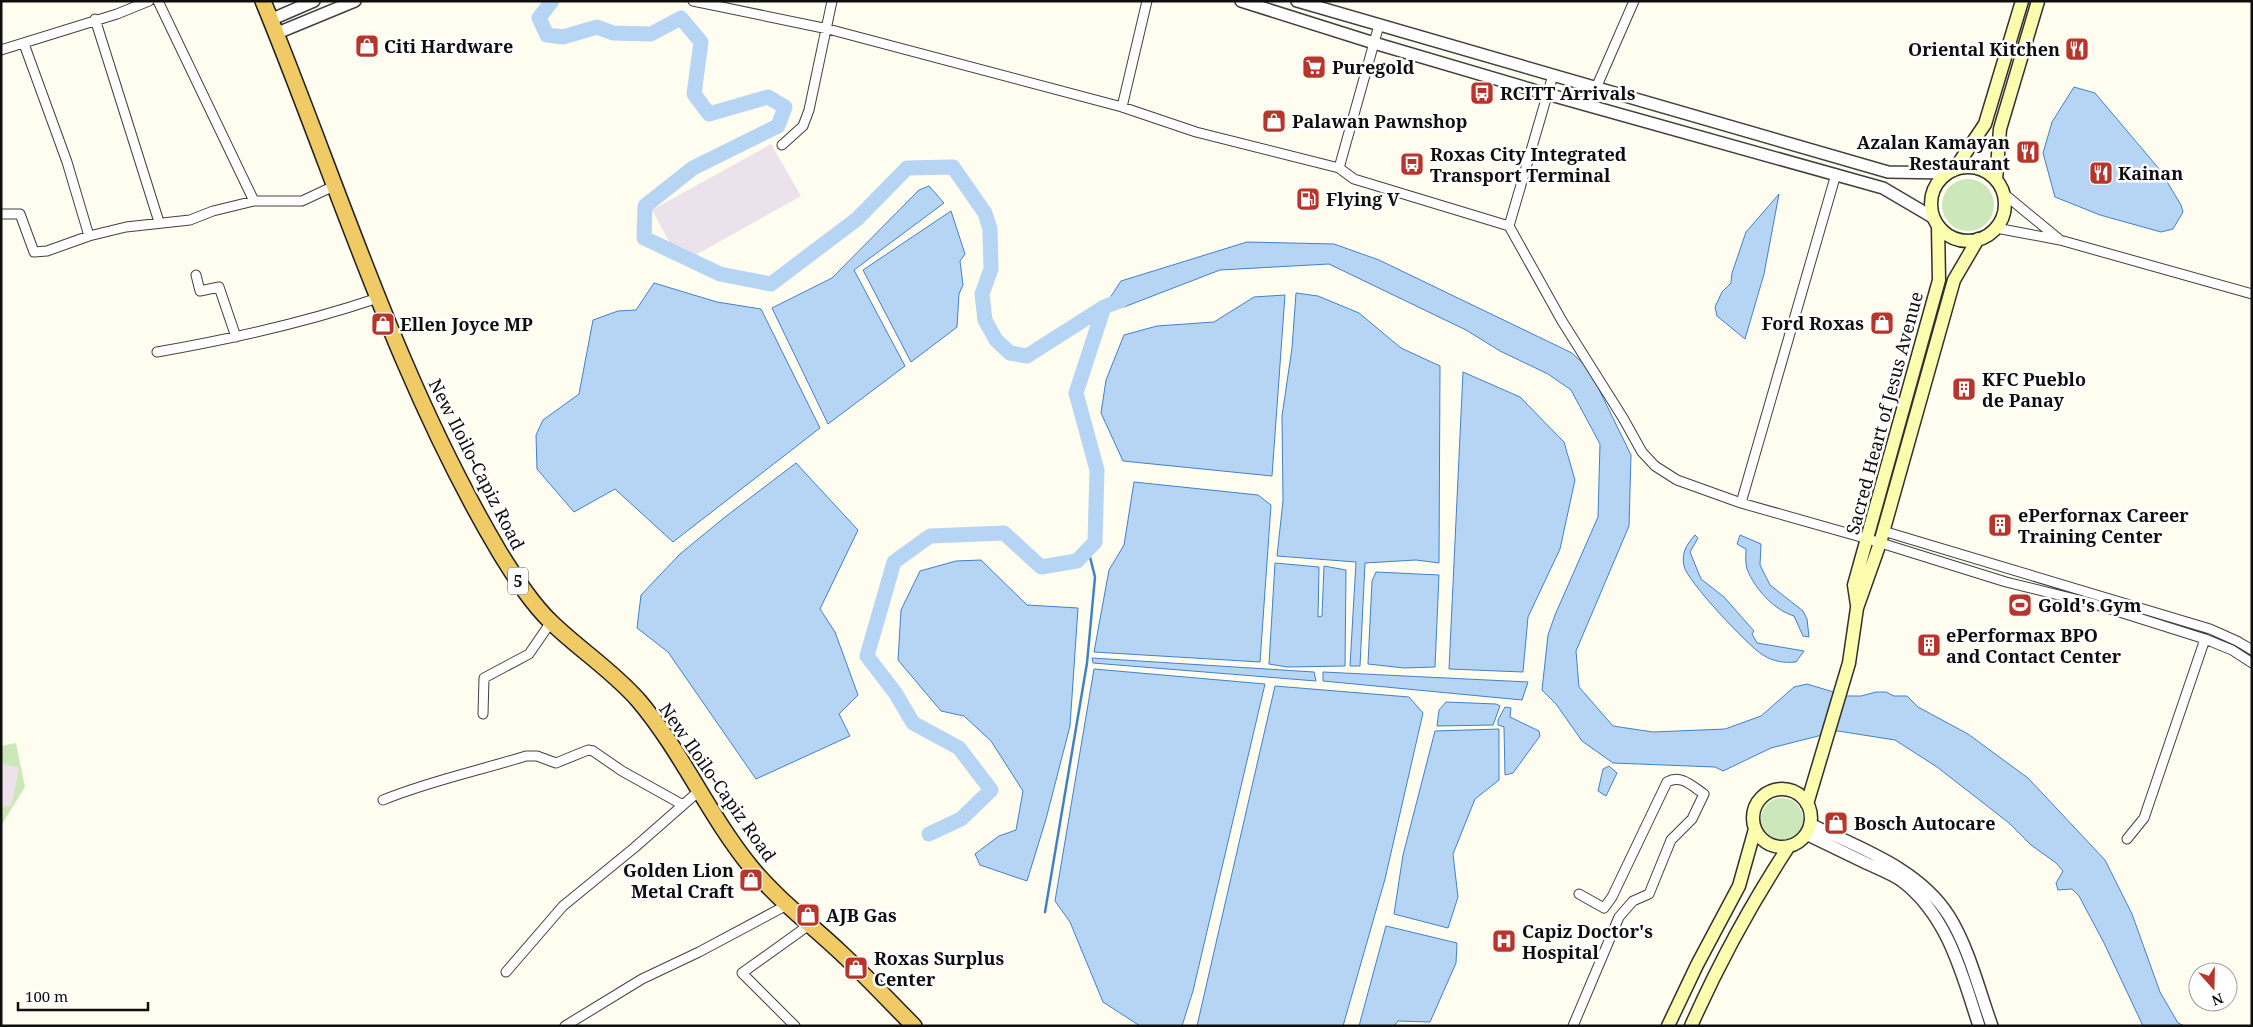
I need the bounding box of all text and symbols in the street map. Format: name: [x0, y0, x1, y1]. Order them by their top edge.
shop icon: Citi Hardware: [354, 33, 380, 59]
place label: Citi Hardware: [384, 34, 513, 58]
restaurant icon: Oriental Kitchen: [2064, 36, 2090, 62]
place label: Oriental Kitchen: [1908, 37, 2060, 61]
supermarket icon: Puregold: [1301, 54, 1327, 80]
place label: Puregold: [1332, 55, 1415, 79]
bus stop icon: RCITT Arrivals: [1469, 80, 1495, 106]
place label: RCITT Arrivals: [1500, 81, 1636, 105]
shop icon: Palawan Pawnshop: [1261, 108, 1287, 134]
place label: Palawan Pawnshop: [1292, 109, 1467, 133]
place label: Azalan Kamayan Restaurant: [1857, 130, 2010, 175]
restaurant icon: Azalan Kamayan Restaurant: [2015, 139, 2041, 165]
place label: Roxas City Integrated Transport Terminal: [1430, 142, 1627, 187]
bus stop icon: Roxas City Integrated Transport Terminal: [1399, 151, 1425, 177]
restaurant icon: Kainan: [2088, 160, 2114, 186]
place label: Kainan: [2118, 161, 2183, 185]
fuel station icon: Flying V: [1295, 186, 1321, 212]
place label: Flying V: [1326, 187, 1400, 211]
street label: Sacred Heart of Jesus Avenue: [1840, 289, 1928, 537]
shop icon: Ford Roxas: [1869, 310, 1895, 336]
shop icon: Ellen Joyce MP: [370, 311, 396, 337]
place label: Ford Roxas: [1762, 311, 1864, 335]
place label: Ellen Joyce MP: [400, 312, 533, 336]
place label: KFC Pueblo de Panay: [1982, 367, 2086, 412]
street label: New Iloilo-Capiz Road: [423, 374, 531, 554]
building icon: KFC Pueblo de Panay: [1951, 376, 1977, 402]
place label: ePerfornax Career Training Center: [2018, 503, 2189, 548]
building icon: ePerfornax Career Training Center: [1987, 512, 2013, 538]
road number: 5: [508, 568, 528, 594]
sports icon: Gold's Gym: [2007, 592, 2033, 618]
place label: Gold's Gym: [2038, 593, 2142, 617]
place label: ePerformax BPO and Contact Center: [1946, 623, 2122, 668]
building icon: ePerformax BPO and Contact Center: [1916, 632, 1942, 658]
street label: New Iloilo-Capiz Road: [654, 698, 782, 866]
shop icon: Bosch Autocare: [1823, 810, 1849, 836]
place label: Bosch Autocare: [1854, 811, 1996, 835]
place label: Golden Lion Metal Craft: [623, 858, 734, 903]
shop icon: Golden Lion Metal Craft: [738, 867, 764, 893]
shop icon: AJB Gas: [795, 902, 821, 928]
place label: AJB Gas: [826, 903, 897, 927]
place label: Capiz Doctor's Hospital: [1522, 919, 1653, 964]
hospital icon: Capiz Doctor's Hospital: [1491, 928, 1517, 954]
place label: Roxas Surplus Center: [874, 946, 1004, 991]
shop icon: Roxas Surplus Center: [843, 955, 869, 981]
north arrow: [2188, 962, 2238, 1012]
scale bar: [18, 980, 148, 1012]
text: 100 m: [25, 986, 68, 1006]
text: N: [2209, 989, 2226, 1011]

